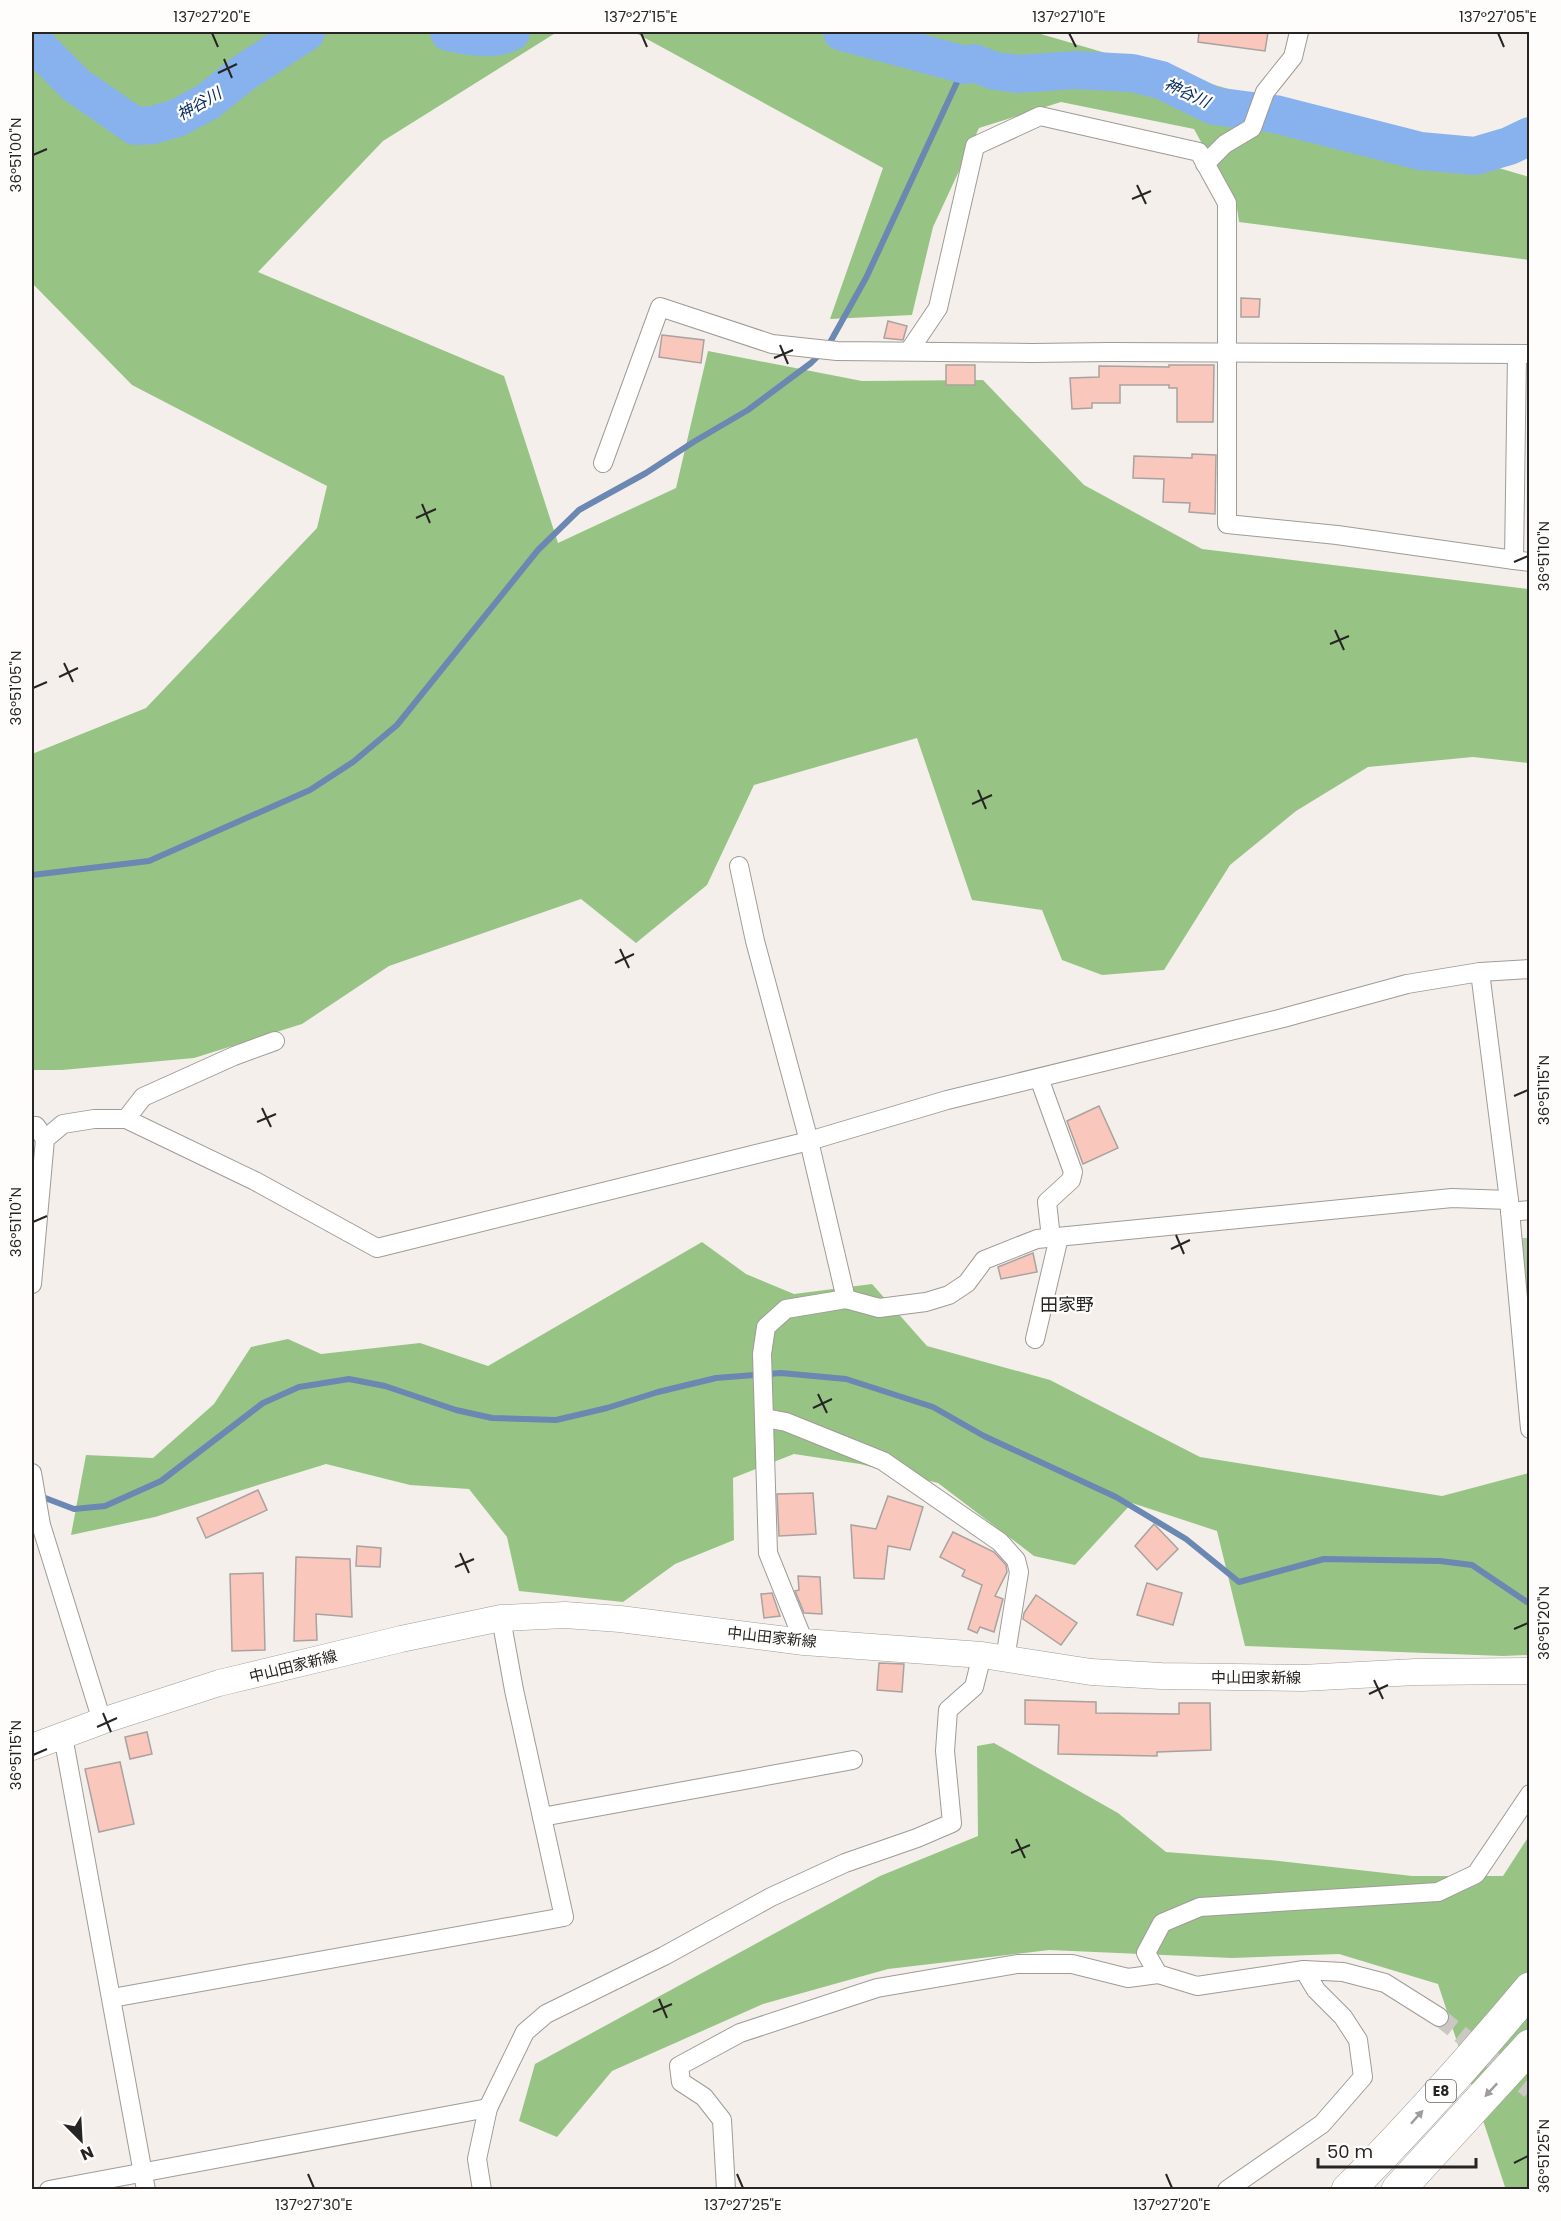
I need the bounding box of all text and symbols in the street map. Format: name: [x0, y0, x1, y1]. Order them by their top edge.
text: 137°27'20"E: [173, 6, 251, 27]
text: 137°27'15"E: [604, 6, 678, 27]
text: 137°27'10"E: [1032, 6, 1106, 27]
text: 137°27'05"E: [1459, 6, 1537, 27]
water label: 神谷川: [1160, 72, 1215, 114]
water label: 神谷川: [172, 81, 227, 126]
text: 36°51'00"N: [5, 118, 26, 192]
text: 36°51'10"N: [1533, 521, 1554, 591]
text: 36°51'05"N: [5, 651, 26, 725]
text: 36°51'15"N: [1533, 1055, 1554, 1125]
text: 36°51'10"N: [5, 1187, 26, 1257]
district label: 田家野: [1040, 1292, 1094, 1317]
text: 36°51'20"N: [1533, 1586, 1554, 1660]
street label: 中山田家新線: [726, 1622, 818, 1652]
street label: 中山田家新線: [247, 1645, 339, 1687]
street label: 中山田家新線: [1211, 1667, 1301, 1688]
text: 36°51'15"N: [5, 1720, 26, 1790]
road number: E8: [1426, 2080, 1456, 2102]
one-way arrow: [1484, 2083, 1498, 2097]
one-way arrow: [1410, 2109, 1424, 2124]
north arrow: [51, 2110, 111, 2170]
text: 36°51'25"N: [1533, 2119, 1554, 2193]
scale bar: [1318, 2131, 1476, 2169]
text: 50 m: [1327, 2139, 1373, 2164]
text: N: [77, 2140, 97, 2166]
text: 137°27'30"E: [275, 2194, 353, 2215]
text: 137°27'25"E: [704, 2194, 782, 2215]
text: 137°27'20"E: [1133, 2194, 1211, 2215]

